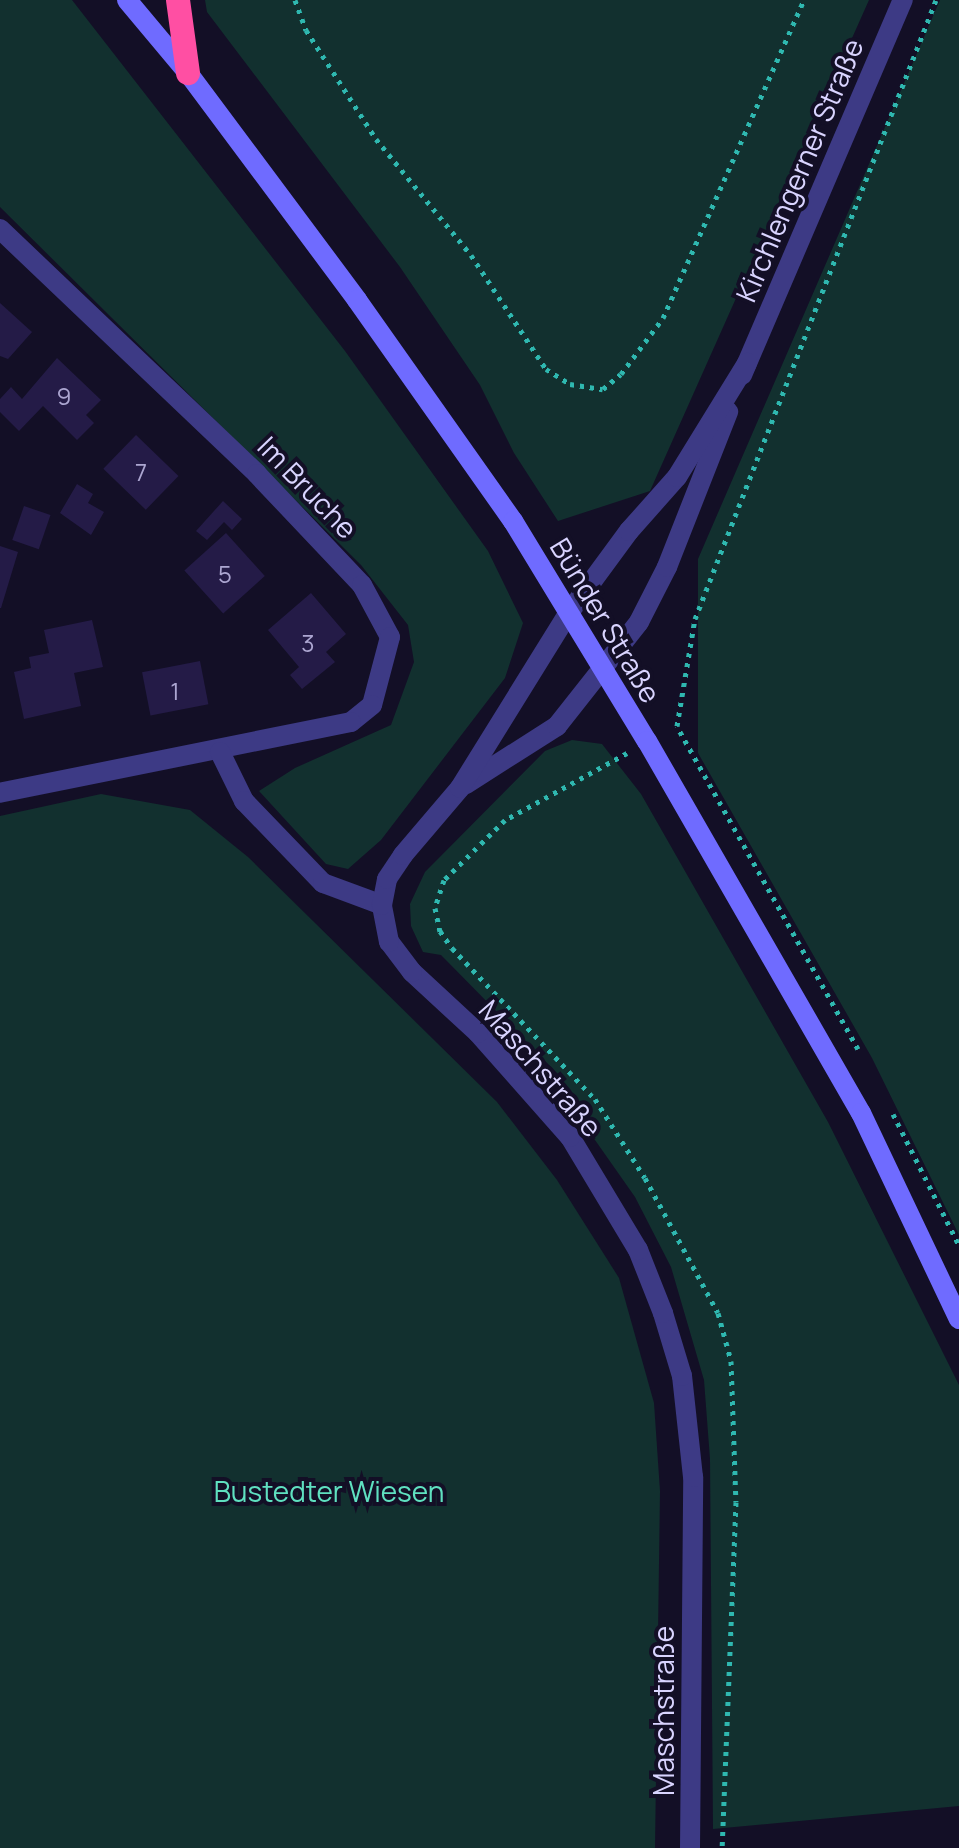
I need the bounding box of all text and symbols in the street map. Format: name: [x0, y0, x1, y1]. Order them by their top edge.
street label: Kirchlengerner Straße: [728, 33, 870, 307]
house number: 9: [57, 382, 71, 410]
street label: Im Bruche: [251, 429, 365, 545]
house number: 7: [135, 458, 147, 486]
street label: Bünder Straße: [544, 532, 668, 708]
house number: 5: [218, 560, 232, 588]
house number: 3: [301, 629, 315, 657]
house number: 1: [170, 677, 180, 705]
street label: Maschstraße: [473, 993, 609, 1143]
park label: Bustedter Wiesen: [214, 1474, 444, 1508]
street label: Maschstraße: [646, 1626, 680, 1796]

